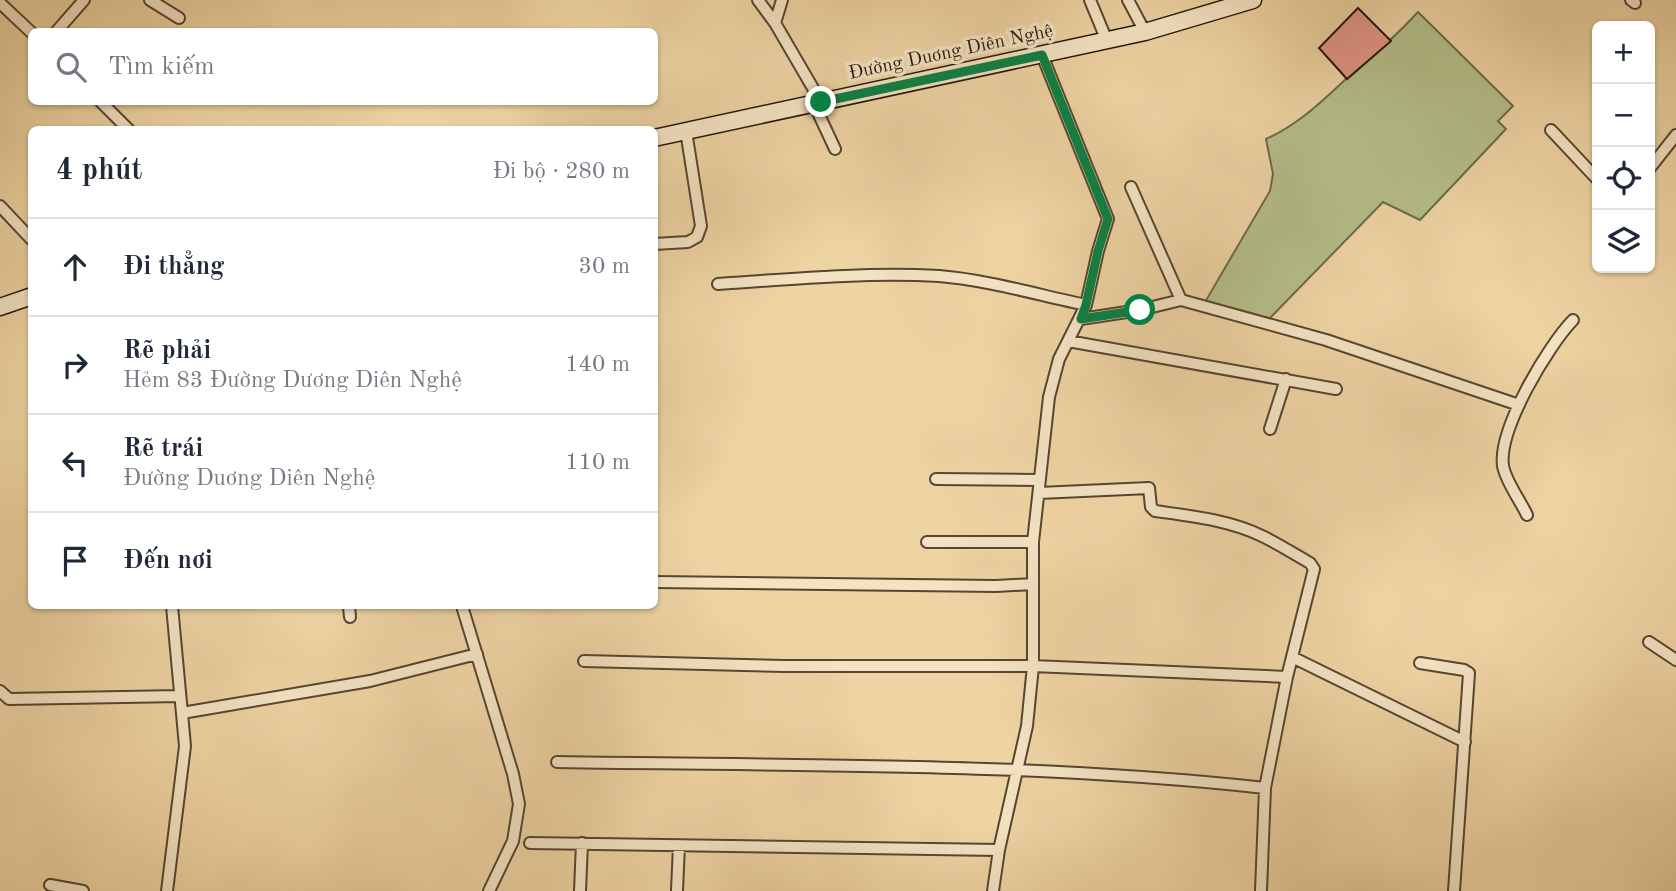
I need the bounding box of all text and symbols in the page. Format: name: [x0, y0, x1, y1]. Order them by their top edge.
map controls: [1592, 21, 1655, 273]
button: +: [1592, 21, 1655, 84]
street label: Đường Duơng Diên Nghệ: [847, 22, 1055, 84]
search box: [28, 28, 658, 105]
icon: search: [52, 48, 90, 86]
text: Tìm kiếm: [108, 54, 215, 80]
button: −: [1592, 84, 1655, 147]
route end: [805, 86, 836, 117]
button: locate: [1592, 147, 1655, 210]
text: 4 phút: [56, 156, 142, 186]
text: Đi bộ · 280 m: [492, 160, 630, 183]
button: layers: [1592, 210, 1655, 273]
icon: ahead: [56, 248, 94, 286]
text: Đi thẳng: [123, 254, 225, 280]
text: 30 m: [579, 255, 630, 278]
route start: [1124, 294, 1155, 325]
text: Rẽ phải: [123, 338, 211, 364]
icon: right: [56, 346, 94, 384]
text: 140 m: [565, 353, 630, 376]
text: Hẻm 83 Đường Dương Diên Nghệ: [123, 369, 462, 392]
text: Rẽ trái: [123, 436, 203, 462]
icon: left: [56, 444, 94, 482]
text: 110 m: [565, 451, 630, 474]
text: Đường Duơng Diên Nghệ: [123, 467, 375, 490]
icon: arrive: [56, 542, 94, 580]
text: Đến nơi: [123, 548, 213, 574]

